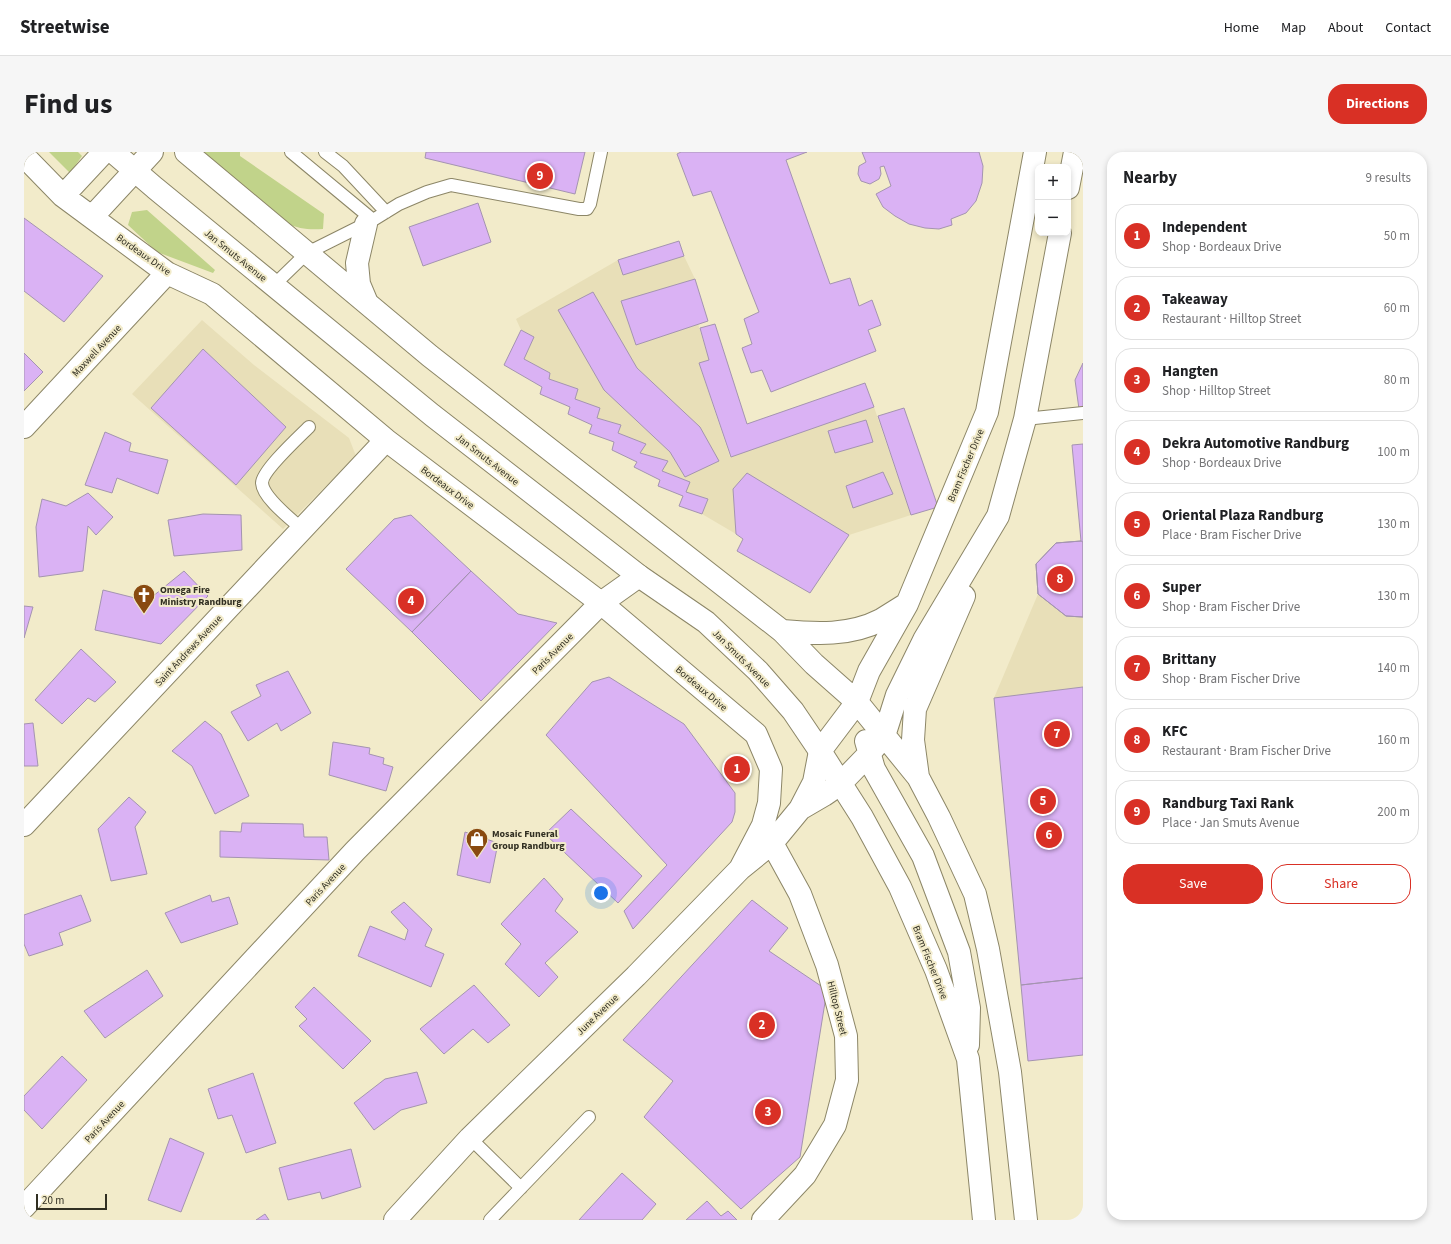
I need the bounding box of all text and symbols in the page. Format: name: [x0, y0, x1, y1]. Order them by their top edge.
text: Streetwise: [20, 14, 110, 41]
text: Home: [1224, 18, 1259, 38]
text: Map: [1281, 18, 1306, 38]
text: About: [1328, 18, 1363, 38]
text: Contact: [1385, 18, 1431, 38]
text: Find us: [24, 84, 112, 124]
button: Directions: [1328, 84, 1427, 124]
pin: 9: [527, 161, 553, 191]
map controls: [1035, 164, 1071, 236]
button: +: [1035, 164, 1071, 200]
text: Nearby: [1123, 166, 1177, 190]
text: 9 results: [1366, 169, 1411, 187]
button: −: [1035, 200, 1071, 236]
text: Independent: [1162, 217, 1247, 238]
street label: Jan Smuts Avenue: [201, 226, 270, 285]
text: 1: [1134, 227, 1140, 245]
text: 50 m: [1384, 227, 1410, 245]
street label: Bordeaux Drive: [113, 231, 174, 279]
text: Shop · Bordeaux Drive: [1162, 238, 1281, 256]
text: Takeaway: [1162, 289, 1228, 310]
text: 2: [1134, 299, 1140, 317]
text: 60 m: [1384, 299, 1410, 317]
text: Restaurant · Hilltop Street: [1162, 310, 1301, 328]
street label: Maxwell Avenue: [69, 321, 125, 380]
text: Hangten: [1162, 361, 1218, 382]
text: 3: [1134, 371, 1140, 389]
text: 80 m: [1384, 371, 1410, 389]
text: Shop · Hilltop Street: [1162, 382, 1271, 400]
street label: Bram Fischer Drive: [944, 427, 988, 504]
street label: Jan Smuts Avenue: [453, 431, 522, 489]
text: Dekra Automotive Randburg: [1162, 433, 1349, 454]
text: 4: [1134, 443, 1140, 461]
text: 100 m: [1377, 443, 1410, 461]
text: Shop · Bordeaux Drive: [1162, 454, 1281, 472]
street label: Bordeaux Drive: [418, 463, 477, 513]
text: Oriental Plaza Randburg: [1162, 505, 1323, 526]
text: 5: [1134, 515, 1140, 533]
text: 130 m: [1377, 515, 1410, 533]
text: Place · Bram Fischer Drive: [1162, 526, 1301, 544]
pin: 8: [1047, 564, 1073, 594]
text: Super: [1162, 577, 1201, 598]
church icon: Omega Fire Ministry Randburg: [131, 582, 157, 615]
place label: Omega Fire Ministry Randburg: [160, 583, 242, 609]
pin: 4: [398, 586, 424, 616]
text: 6: [1134, 587, 1140, 605]
text: 130 m: [1377, 587, 1410, 605]
text: Shop · Bram Fischer Drive: [1162, 598, 1300, 616]
street label: Saint Andrews Avenue: [152, 612, 225, 689]
street label: Jan Smuts Avenue: [709, 627, 773, 691]
street label: Paris Avenue: [529, 630, 576, 677]
text: Brittany: [1162, 649, 1216, 670]
text: 7: [1134, 659, 1140, 677]
text: 140 m: [1377, 659, 1410, 677]
street label: Bordeaux Drive: [672, 663, 730, 715]
text: Shop · Bram Fischer Drive: [1162, 670, 1300, 688]
pin: 7: [1044, 719, 1070, 749]
text: KFC: [1162, 721, 1188, 742]
text: 8: [1134, 731, 1140, 749]
text: 160 m: [1377, 731, 1410, 749]
text: Restaurant · Bram Fischer Drive: [1162, 742, 1331, 760]
pin: 1: [724, 754, 750, 784]
pin: 5: [1030, 786, 1056, 816]
text: Randburg Taxi Rank: [1162, 793, 1294, 814]
text: 9: [1134, 803, 1140, 821]
text: 200 m: [1377, 803, 1410, 821]
text: Place · Jan Smuts Avenue: [1162, 814, 1299, 832]
pin: 6: [1036, 820, 1062, 850]
shop icon: Mosaic Funeral Group Randburg: [464, 826, 490, 859]
place label: Mosaic Funeral Group Randburg: [492, 827, 565, 853]
street label: Paris Avenue: [302, 860, 349, 909]
button: Save: [1123, 864, 1263, 904]
button: Share: [1271, 864, 1411, 904]
your location: [591, 883, 611, 903]
street label: Bram Fischer Drive: [909, 924, 951, 1001]
street label: Hilltop Street: [824, 980, 851, 1037]
street label: June Avenue: [574, 991, 622, 1038]
pin: 2: [749, 1010, 775, 1040]
street label: Paris Avenue: [81, 1097, 128, 1146]
pin: 3: [755, 1097, 781, 1127]
scale bar: [36, 1192, 107, 1211]
text: 20 m: [42, 1193, 64, 1208]

